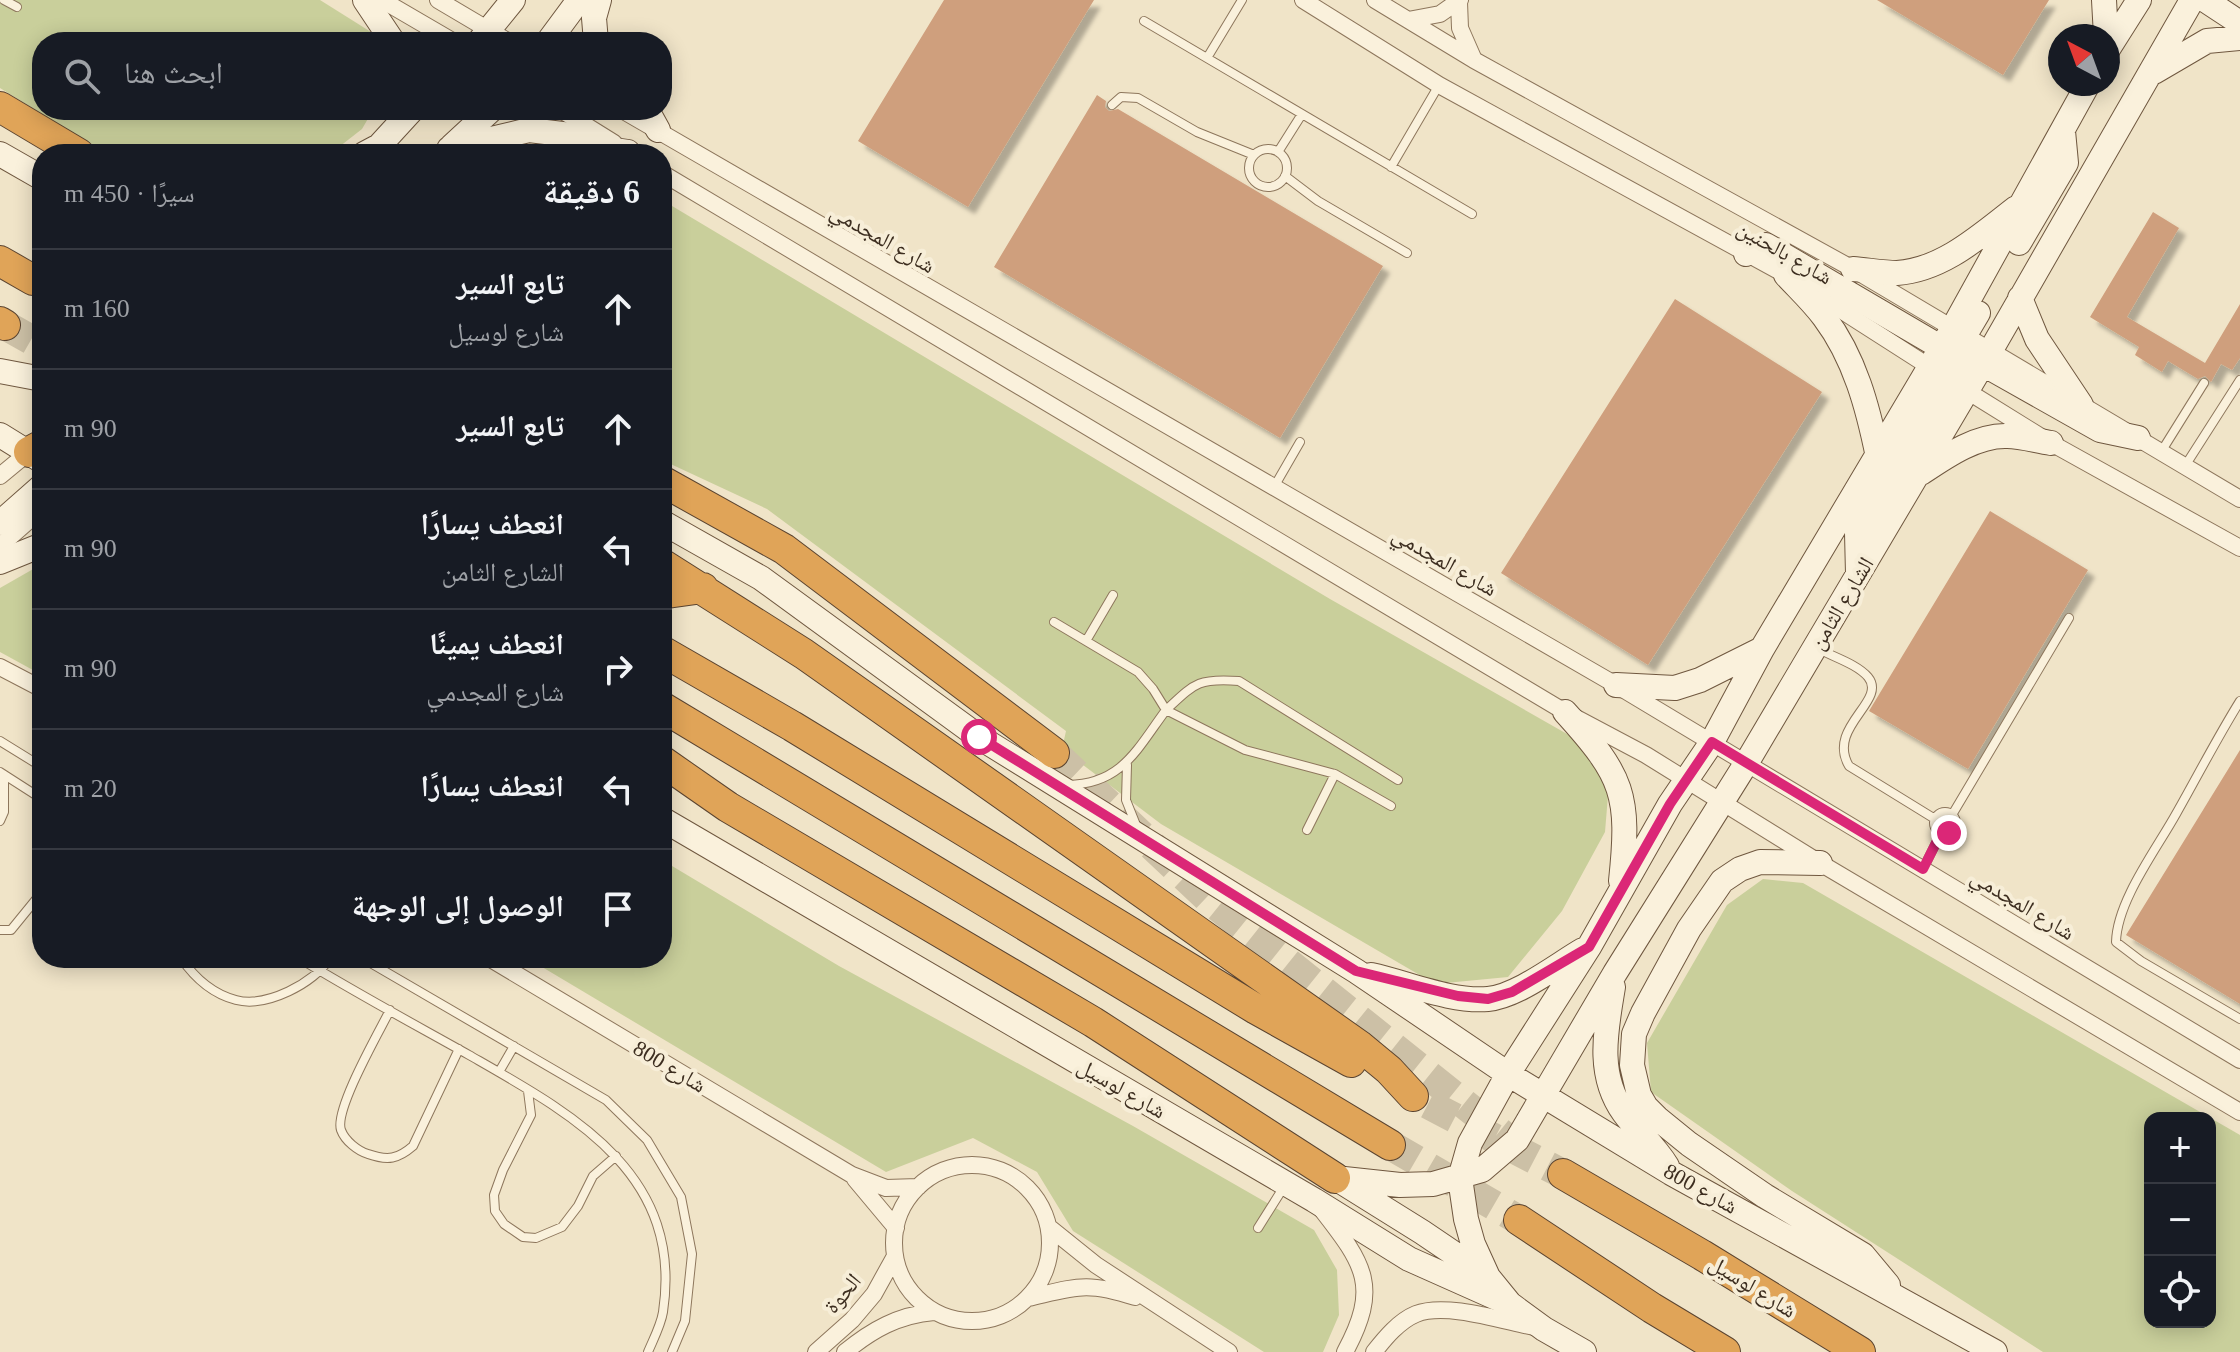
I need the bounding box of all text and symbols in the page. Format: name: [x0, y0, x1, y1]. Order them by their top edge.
north arrow: [2048, 24, 2120, 96]
search box: [32, 32, 672, 120]
icon: search: [60, 54, 104, 98]
text: ابحث هنا: [124, 56, 223, 89]
text: 6 دقيقة: [543, 173, 640, 210]
text: سيرًا · 450 m: [64, 179, 195, 208]
street label: شارع المجدمي: [824, 198, 939, 282]
street label: شارع بالحنين: [1732, 215, 1837, 290]
text: تابع السير: [456, 267, 564, 300]
icon: ahead: [596, 287, 640, 331]
text: 160 m: [64, 294, 130, 323]
text: شارع لوسيل: [449, 318, 564, 347]
icon: ahead: [596, 407, 640, 451]
text: تابع السير: [456, 409, 564, 442]
text: 90 m: [64, 414, 117, 443]
text: انعطف يسارًا: [420, 507, 564, 540]
street label: شارع المجدمي: [1386, 521, 1501, 605]
icon: left: [596, 527, 640, 571]
text: 90 m: [64, 534, 117, 563]
street label: الشارع الثامن: [1804, 552, 1880, 655]
text: الشارع الثامن: [442, 558, 564, 587]
text: انعطف يمينًا: [429, 627, 564, 660]
icon: right: [596, 647, 640, 691]
text: 90 m: [64, 654, 117, 683]
text: شارع المجدمي: [426, 678, 564, 707]
route start: [961, 719, 997, 755]
icon: left: [596, 767, 640, 811]
text: انعطف يسارًا: [420, 769, 564, 802]
text: 20 m: [64, 774, 117, 803]
route end: [1931, 815, 1967, 851]
street label: شارع المجدمي: [1964, 864, 2079, 949]
icon: arrive: [596, 887, 640, 931]
text: الوصول إلى الوجهة: [352, 889, 564, 922]
street label: شارع 800: [628, 1035, 711, 1099]
street label: شارع لوسيل: [1073, 1053, 1170, 1125]
map controls: [2144, 1112, 2216, 1328]
button: +: [2144, 1112, 2216, 1184]
street label: شارع 800: [1659, 1158, 1742, 1220]
button: −: [2144, 1184, 2216, 1256]
street label: شارع لوسيل: [1704, 1250, 1801, 1324]
button: locate: [2144, 1256, 2216, 1328]
street label: الحوة: [819, 1268, 866, 1318]

